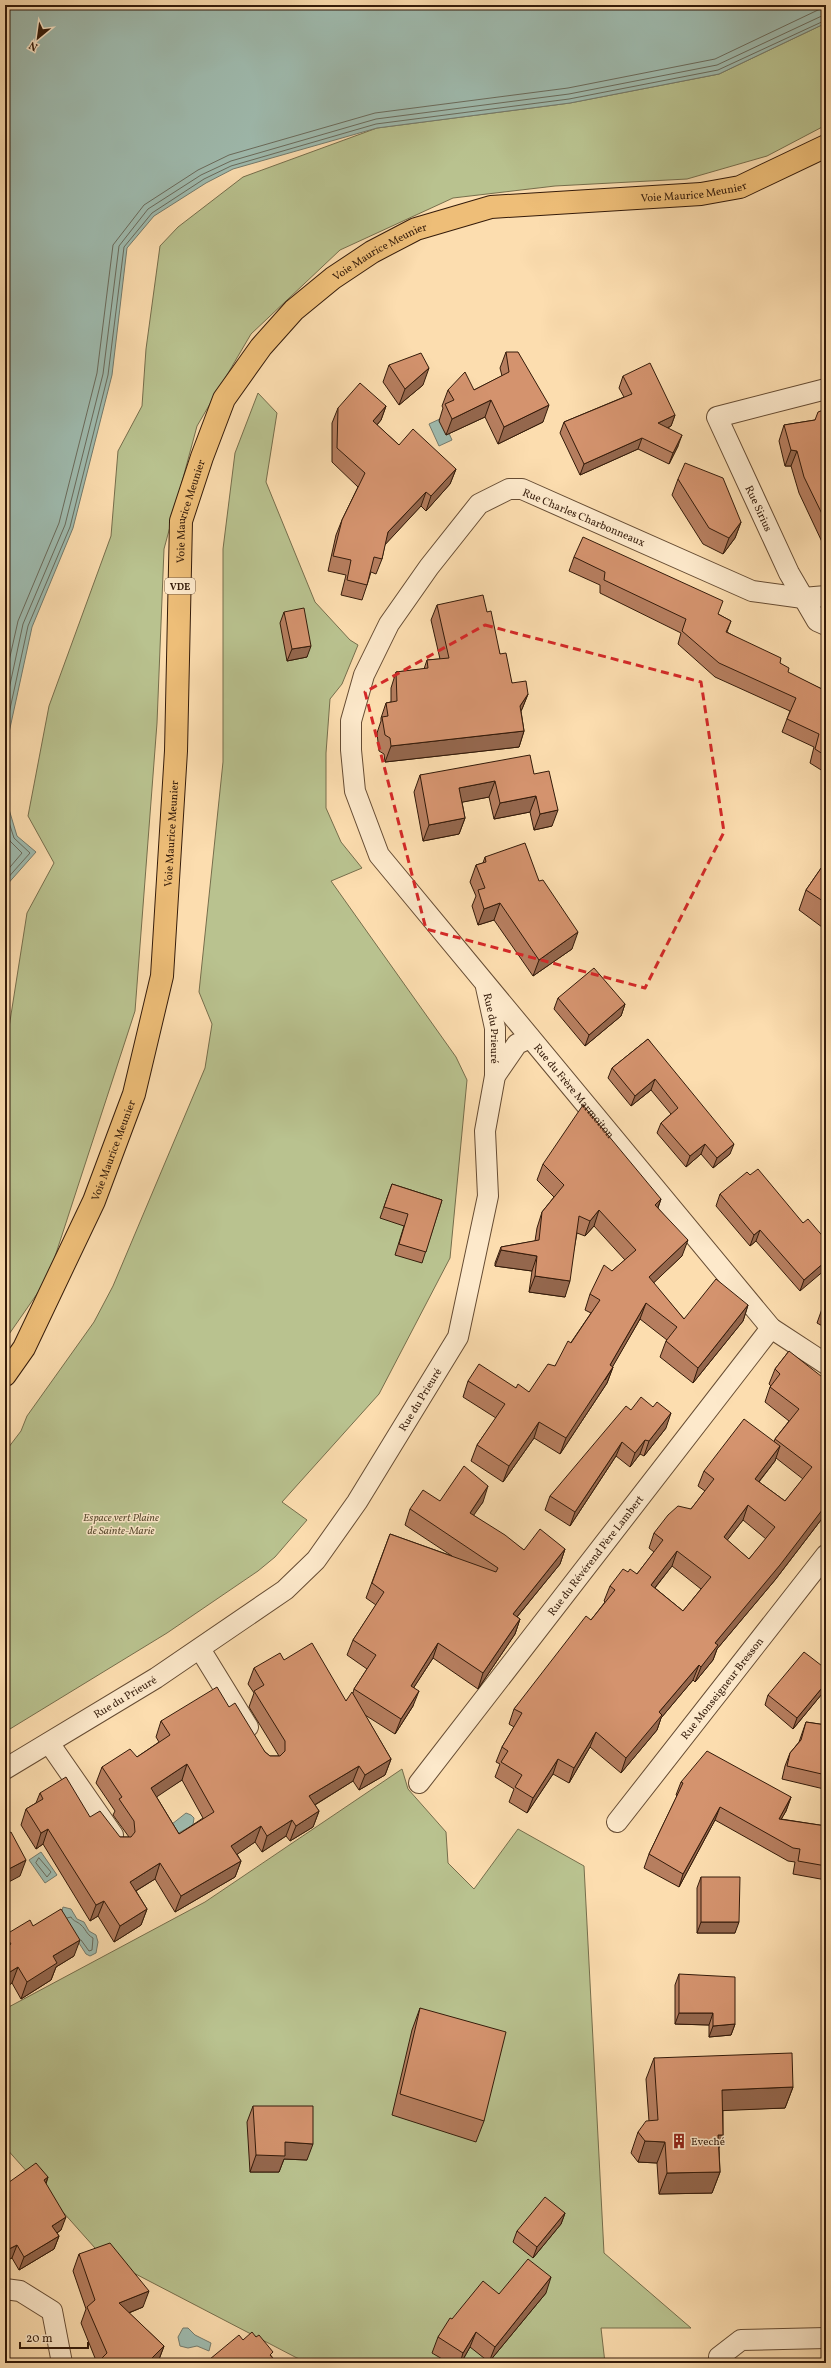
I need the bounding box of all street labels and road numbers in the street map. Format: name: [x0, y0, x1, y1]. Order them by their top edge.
street label: Voie Maurice Meunier: [640, 179, 750, 207]
street label: Voie Maurice Meunier: [330, 220, 429, 285]
street label: Voie Maurice Meunier: [174, 458, 210, 563]
street label: Rue Sirius: [741, 483, 775, 535]
street label: Rue Charles Charbonneaux: [520, 486, 647, 551]
road number: VDE: [165, 578, 195, 594]
street label: Voie Maurice Meunier: [162, 780, 183, 887]
street label: Rue du Prieuré: [479, 992, 501, 1064]
street label: Rue du Frère Marmoiton: [529, 1041, 617, 1143]
street label: Voie Maurice Meunier: [89, 1098, 140, 1203]
street label: Rue du Prieuré: [396, 1366, 446, 1434]
street label: Rue du Révérend Père Lambert: [545, 1493, 648, 1619]
street label: Rue Monseigneur Bresson: [678, 1635, 768, 1743]
street label: Rue du Prieuré: [91, 1673, 160, 1723]

